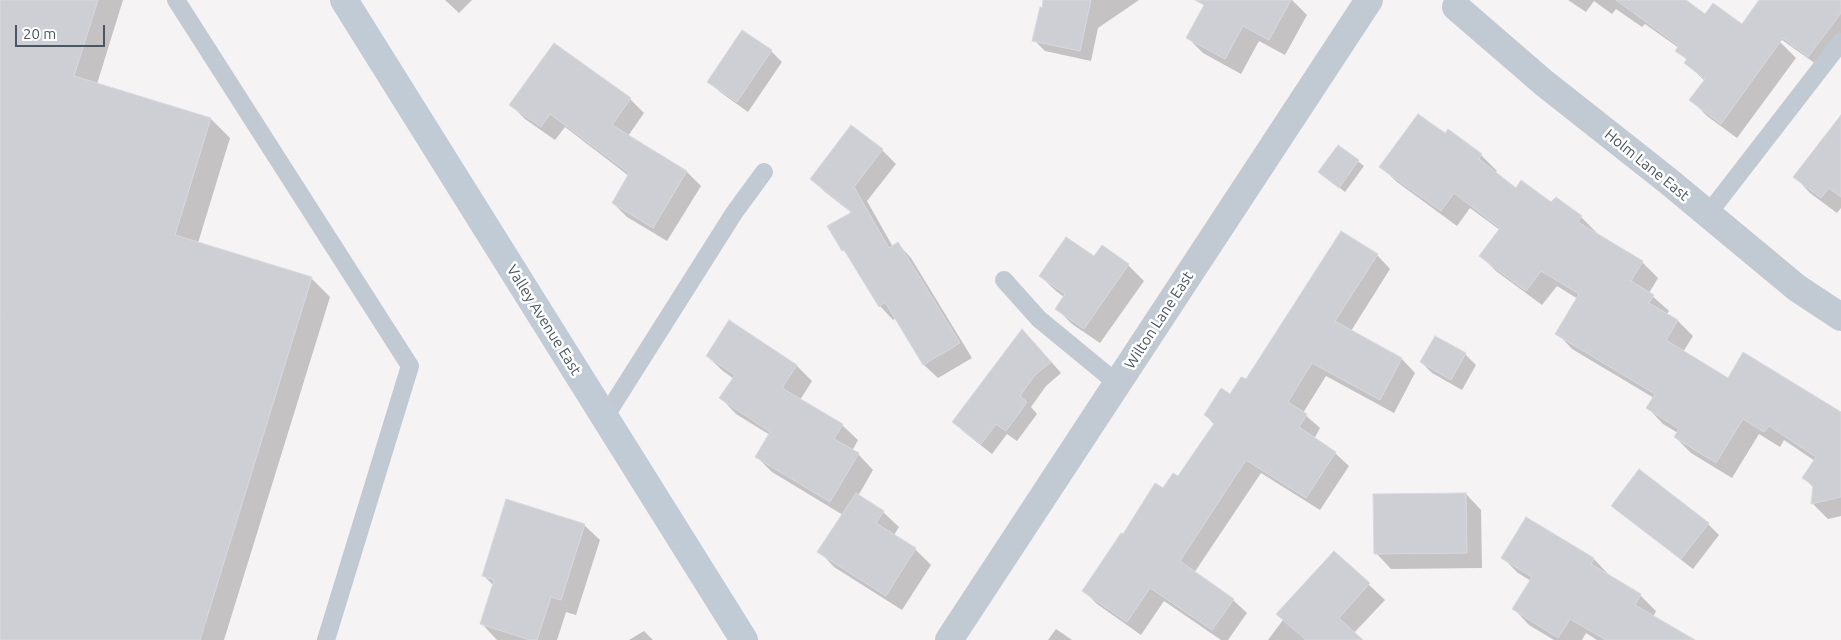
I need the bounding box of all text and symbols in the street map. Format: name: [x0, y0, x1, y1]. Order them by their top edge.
scale bar: [18, 15, 108, 47]
text: 20 m: [23, 25, 56, 42]
street label: Holm Lane East: [1601, 125, 1693, 205]
street label: Valley Avenue East: [503, 262, 585, 378]
street label: Wilton Lane East: [1121, 268, 1197, 372]

